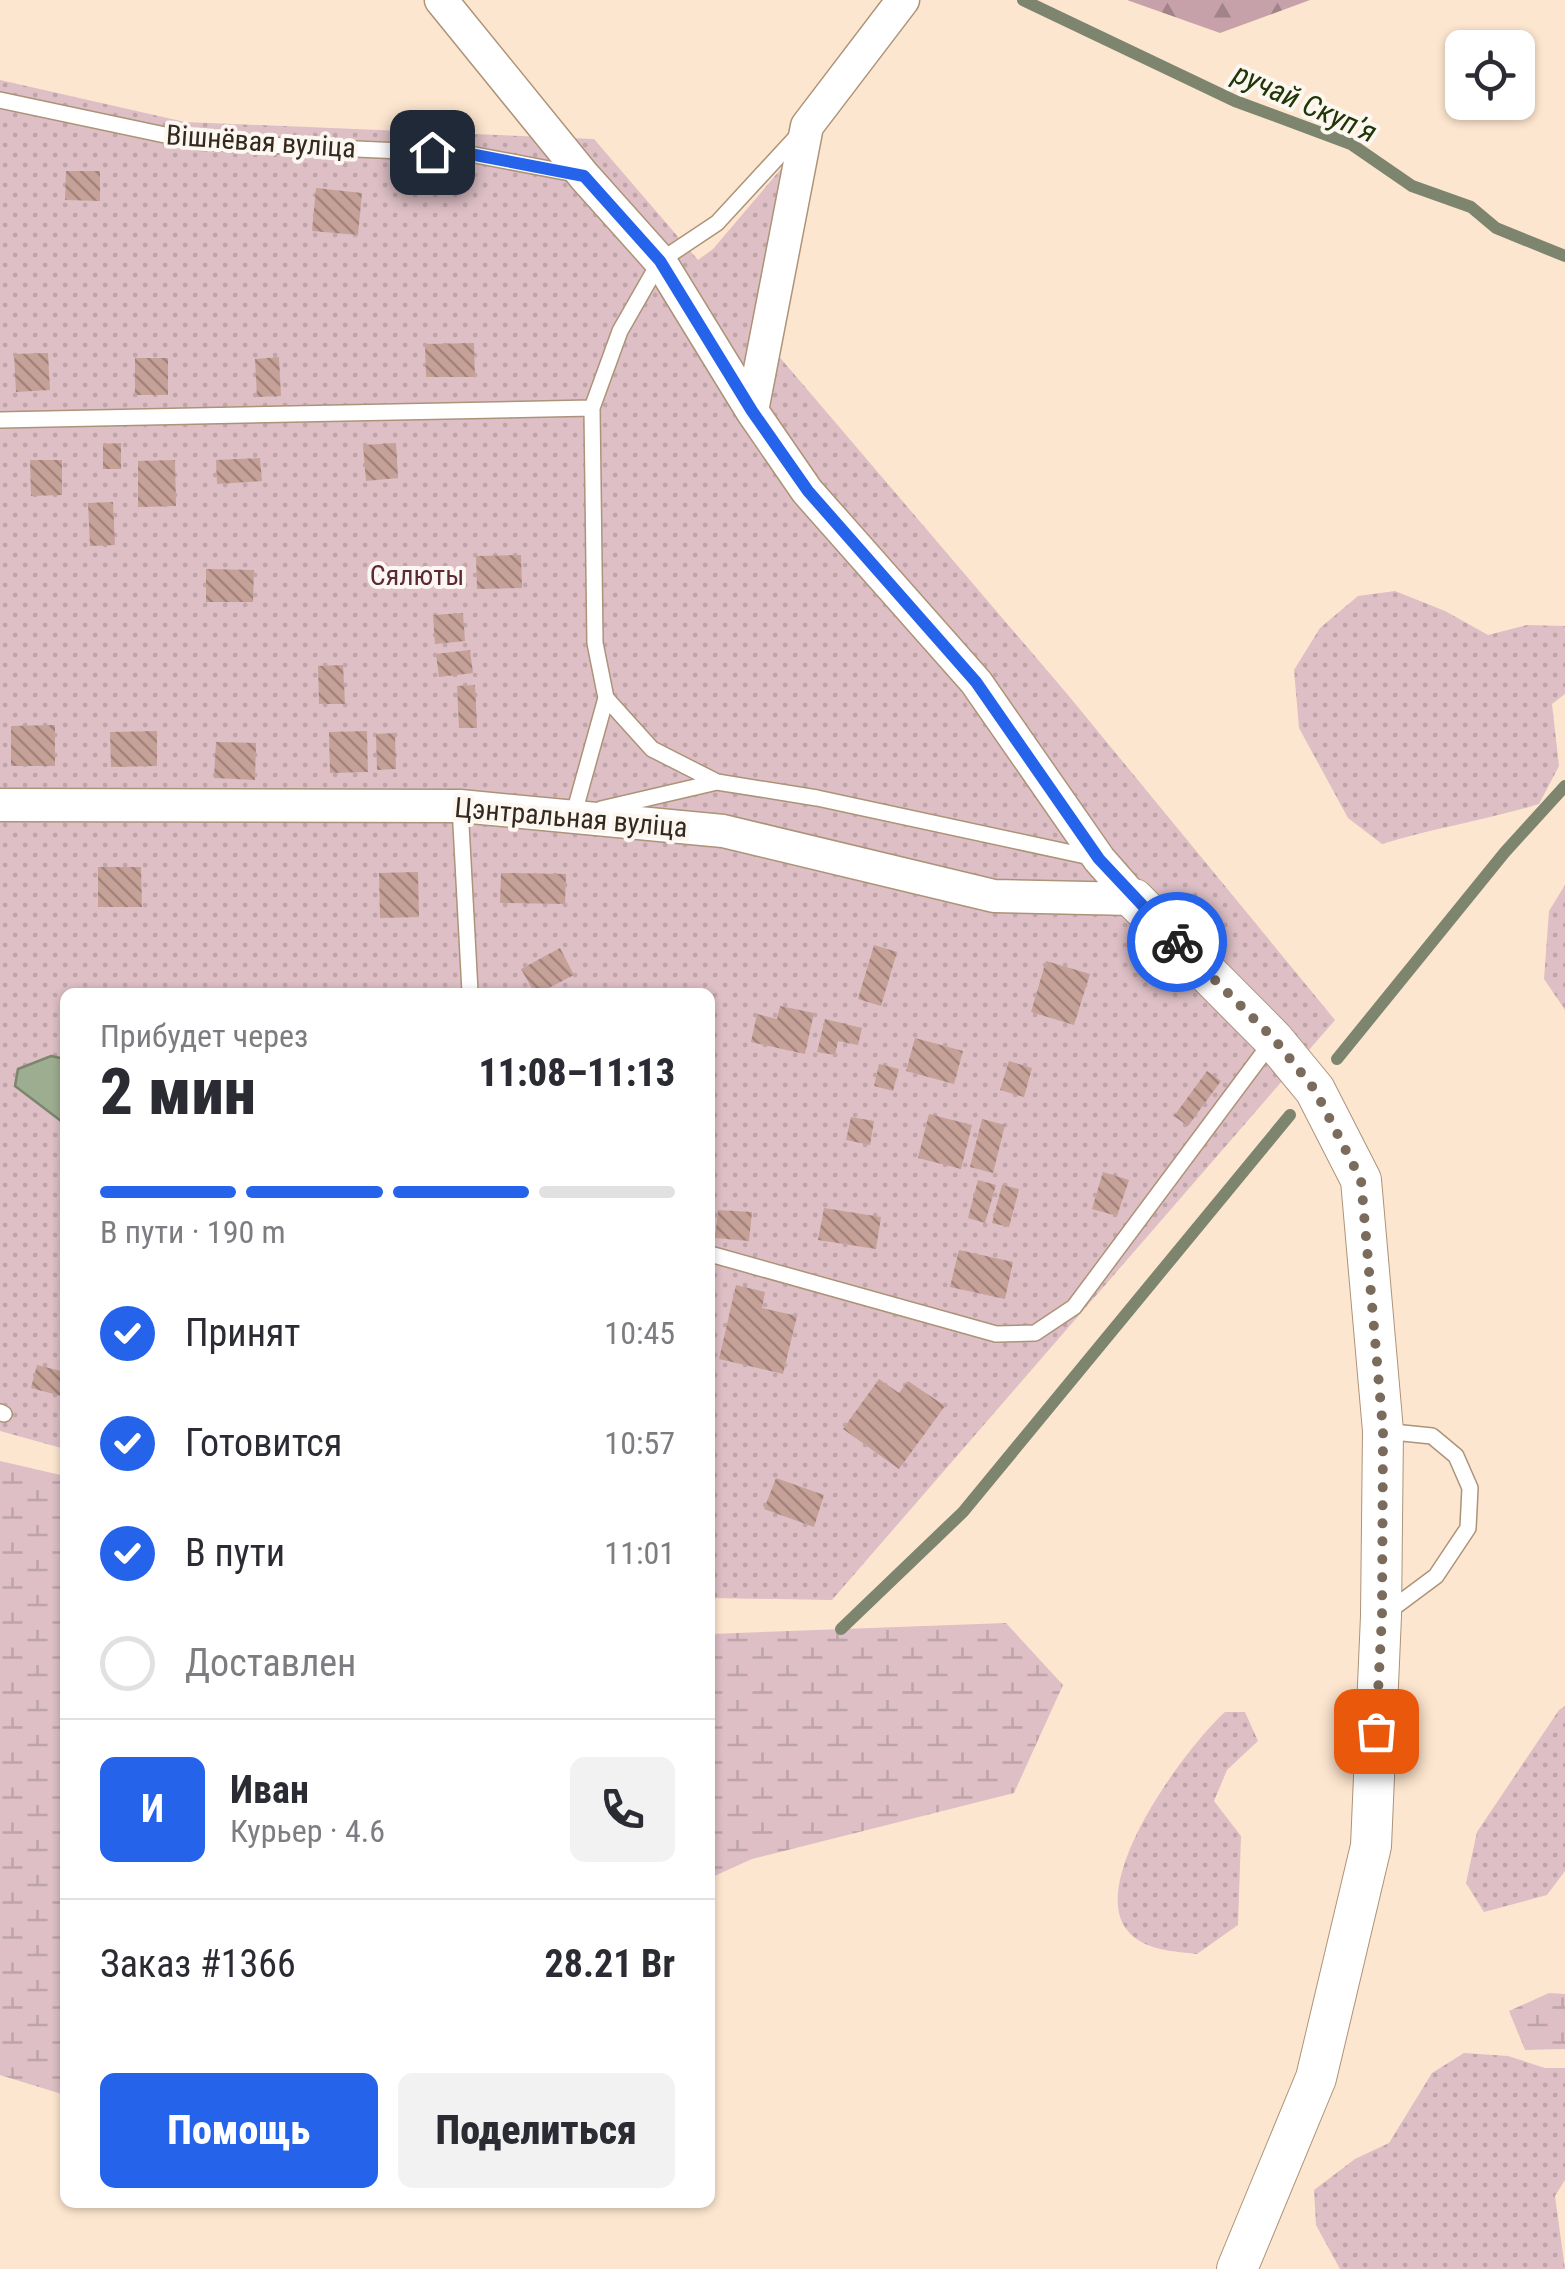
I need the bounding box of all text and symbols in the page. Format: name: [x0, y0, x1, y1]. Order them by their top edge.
map controls: [1445, 30, 1535, 120]
button: locate: [1445, 30, 1535, 120]
water label: ручай Скупʼя: [1227, 55, 1382, 150]
pin: [390, 110, 475, 195]
street label: Вішнёвая вуліца: [165, 118, 357, 165]
icon: home: [405, 125, 460, 180]
park label: Сялюты: [370, 559, 464, 592]
street label: Цэнтральная вуліца: [453, 791, 689, 844]
courier: [1127, 892, 1227, 992]
icon: bike: [1150, 915, 1205, 970]
text: Прибудет через: [100, 1017, 308, 1055]
text: 11:08–11:13: [478, 1051, 675, 1095]
text: 2 мин: [100, 1054, 256, 1130]
text: В пути · 190 m: [100, 1213, 286, 1251]
icon: check: [100, 1306, 155, 1361]
text: Принят: [185, 1311, 301, 1355]
text: 10:45: [604, 1314, 675, 1352]
icon: check: [100, 1416, 155, 1471]
text: Готовится: [185, 1421, 342, 1465]
text: 10:57: [604, 1424, 675, 1462]
icon: check: [100, 1526, 155, 1581]
text: В пути: [185, 1531, 285, 1575]
text: 11:01: [604, 1534, 675, 1572]
text: Доставлен: [185, 1641, 356, 1685]
pin: [1334, 1689, 1419, 1774]
icon: bag: [1349, 1704, 1404, 1759]
button: phone: [570, 1757, 675, 1862]
text: Иван: [230, 1768, 309, 1812]
text: И: [141, 1787, 164, 1831]
text: Курьер · 4.6: [230, 1812, 385, 1850]
text: Заказ #1366: [100, 1942, 296, 1986]
text: 28.21 Br: [544, 1942, 675, 1986]
button: Помощь: [100, 2073, 378, 2188]
button: Поделиться: [398, 2073, 675, 2188]

